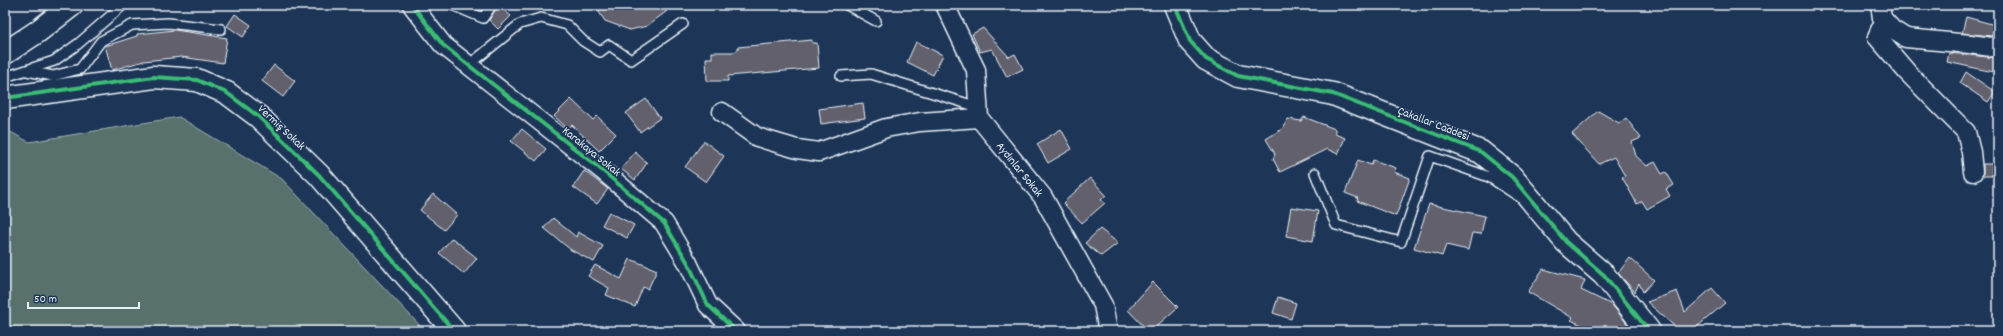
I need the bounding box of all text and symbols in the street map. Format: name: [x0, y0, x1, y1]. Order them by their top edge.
street label: Vermiş Sokak: [253, 101, 309, 155]
street label: Çakallar Caddesi: [1395, 103, 1472, 146]
street label: Karakaya Sokak: [558, 123, 624, 181]
street label: Aydınlar Sokak: [991, 139, 1046, 201]
scale bar: [28, 284, 139, 310]
text: 50 m: [34, 291, 57, 308]

